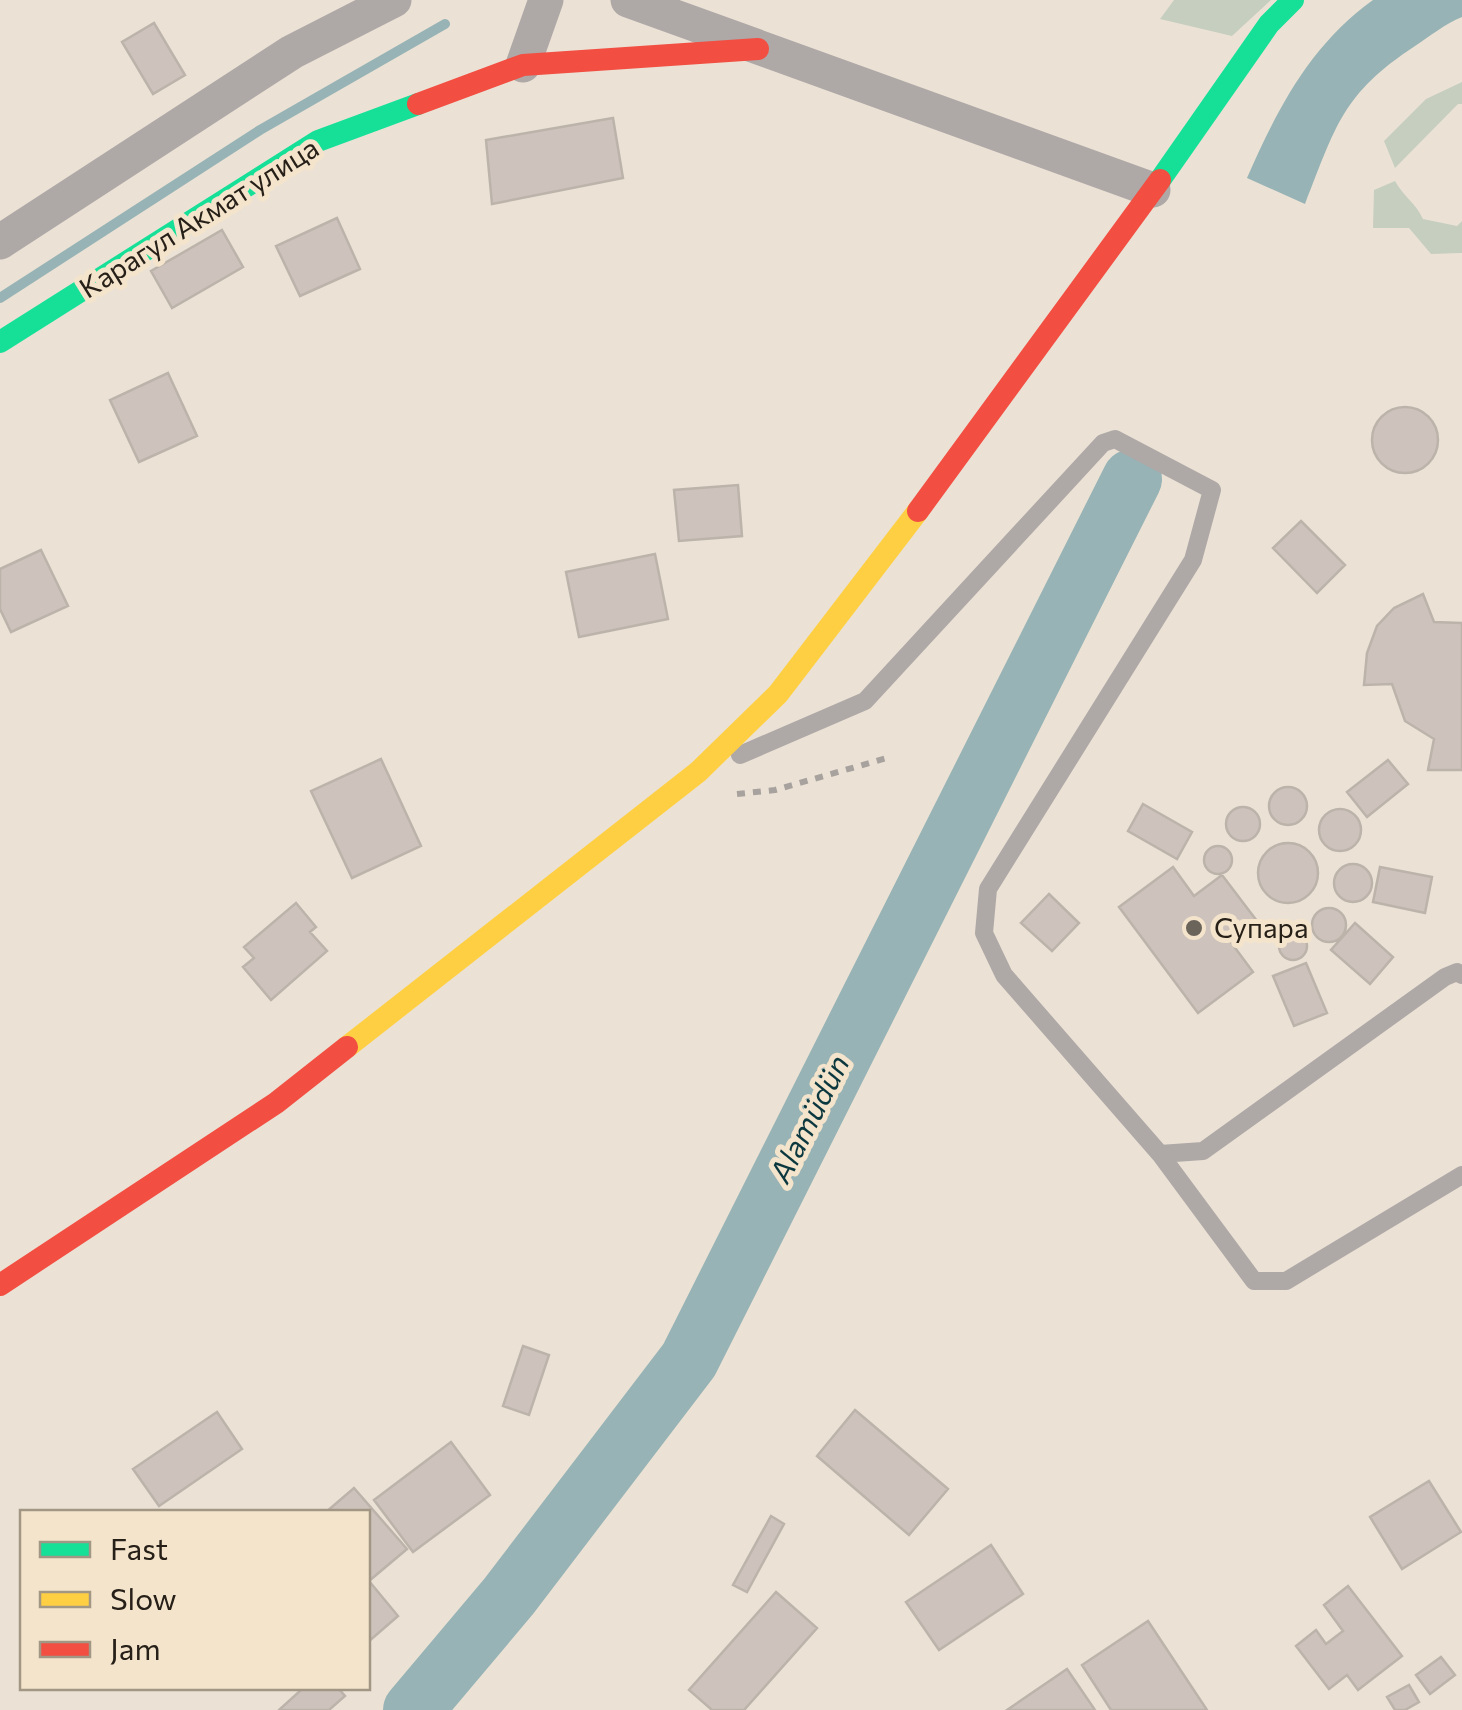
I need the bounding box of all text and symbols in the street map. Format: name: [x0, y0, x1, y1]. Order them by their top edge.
street label: Карагул Акмат улица: [73, 130, 324, 305]
place label: Супара: [1214, 910, 1308, 944]
marker: Супара: [1183, 917, 1205, 939]
water label: Alamüdün: [759, 1048, 856, 1189]
legend: [20, 1510, 370, 1690]
text: Fast: [110, 1529, 168, 1566]
text: Slow: [110, 1579, 177, 1616]
text: Jam: [110, 1629, 161, 1666]

